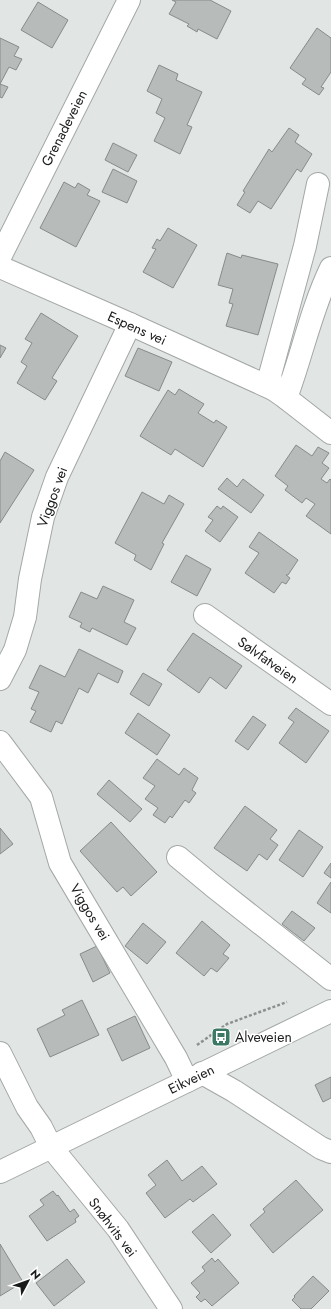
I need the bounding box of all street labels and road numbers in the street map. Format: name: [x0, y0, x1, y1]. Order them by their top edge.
street label: Grenadeveien: [36, 86, 92, 170]
street label: Espens vei: [104, 306, 170, 350]
street label: Viggos vei: [32, 464, 72, 530]
street label: Sølvfatveien: [234, 632, 302, 688]
street label: Viggos vei: [65, 880, 115, 944]
street label: Eikveien: [165, 1059, 217, 1099]
street label: Snøhvits vei: [84, 1193, 142, 1261]

